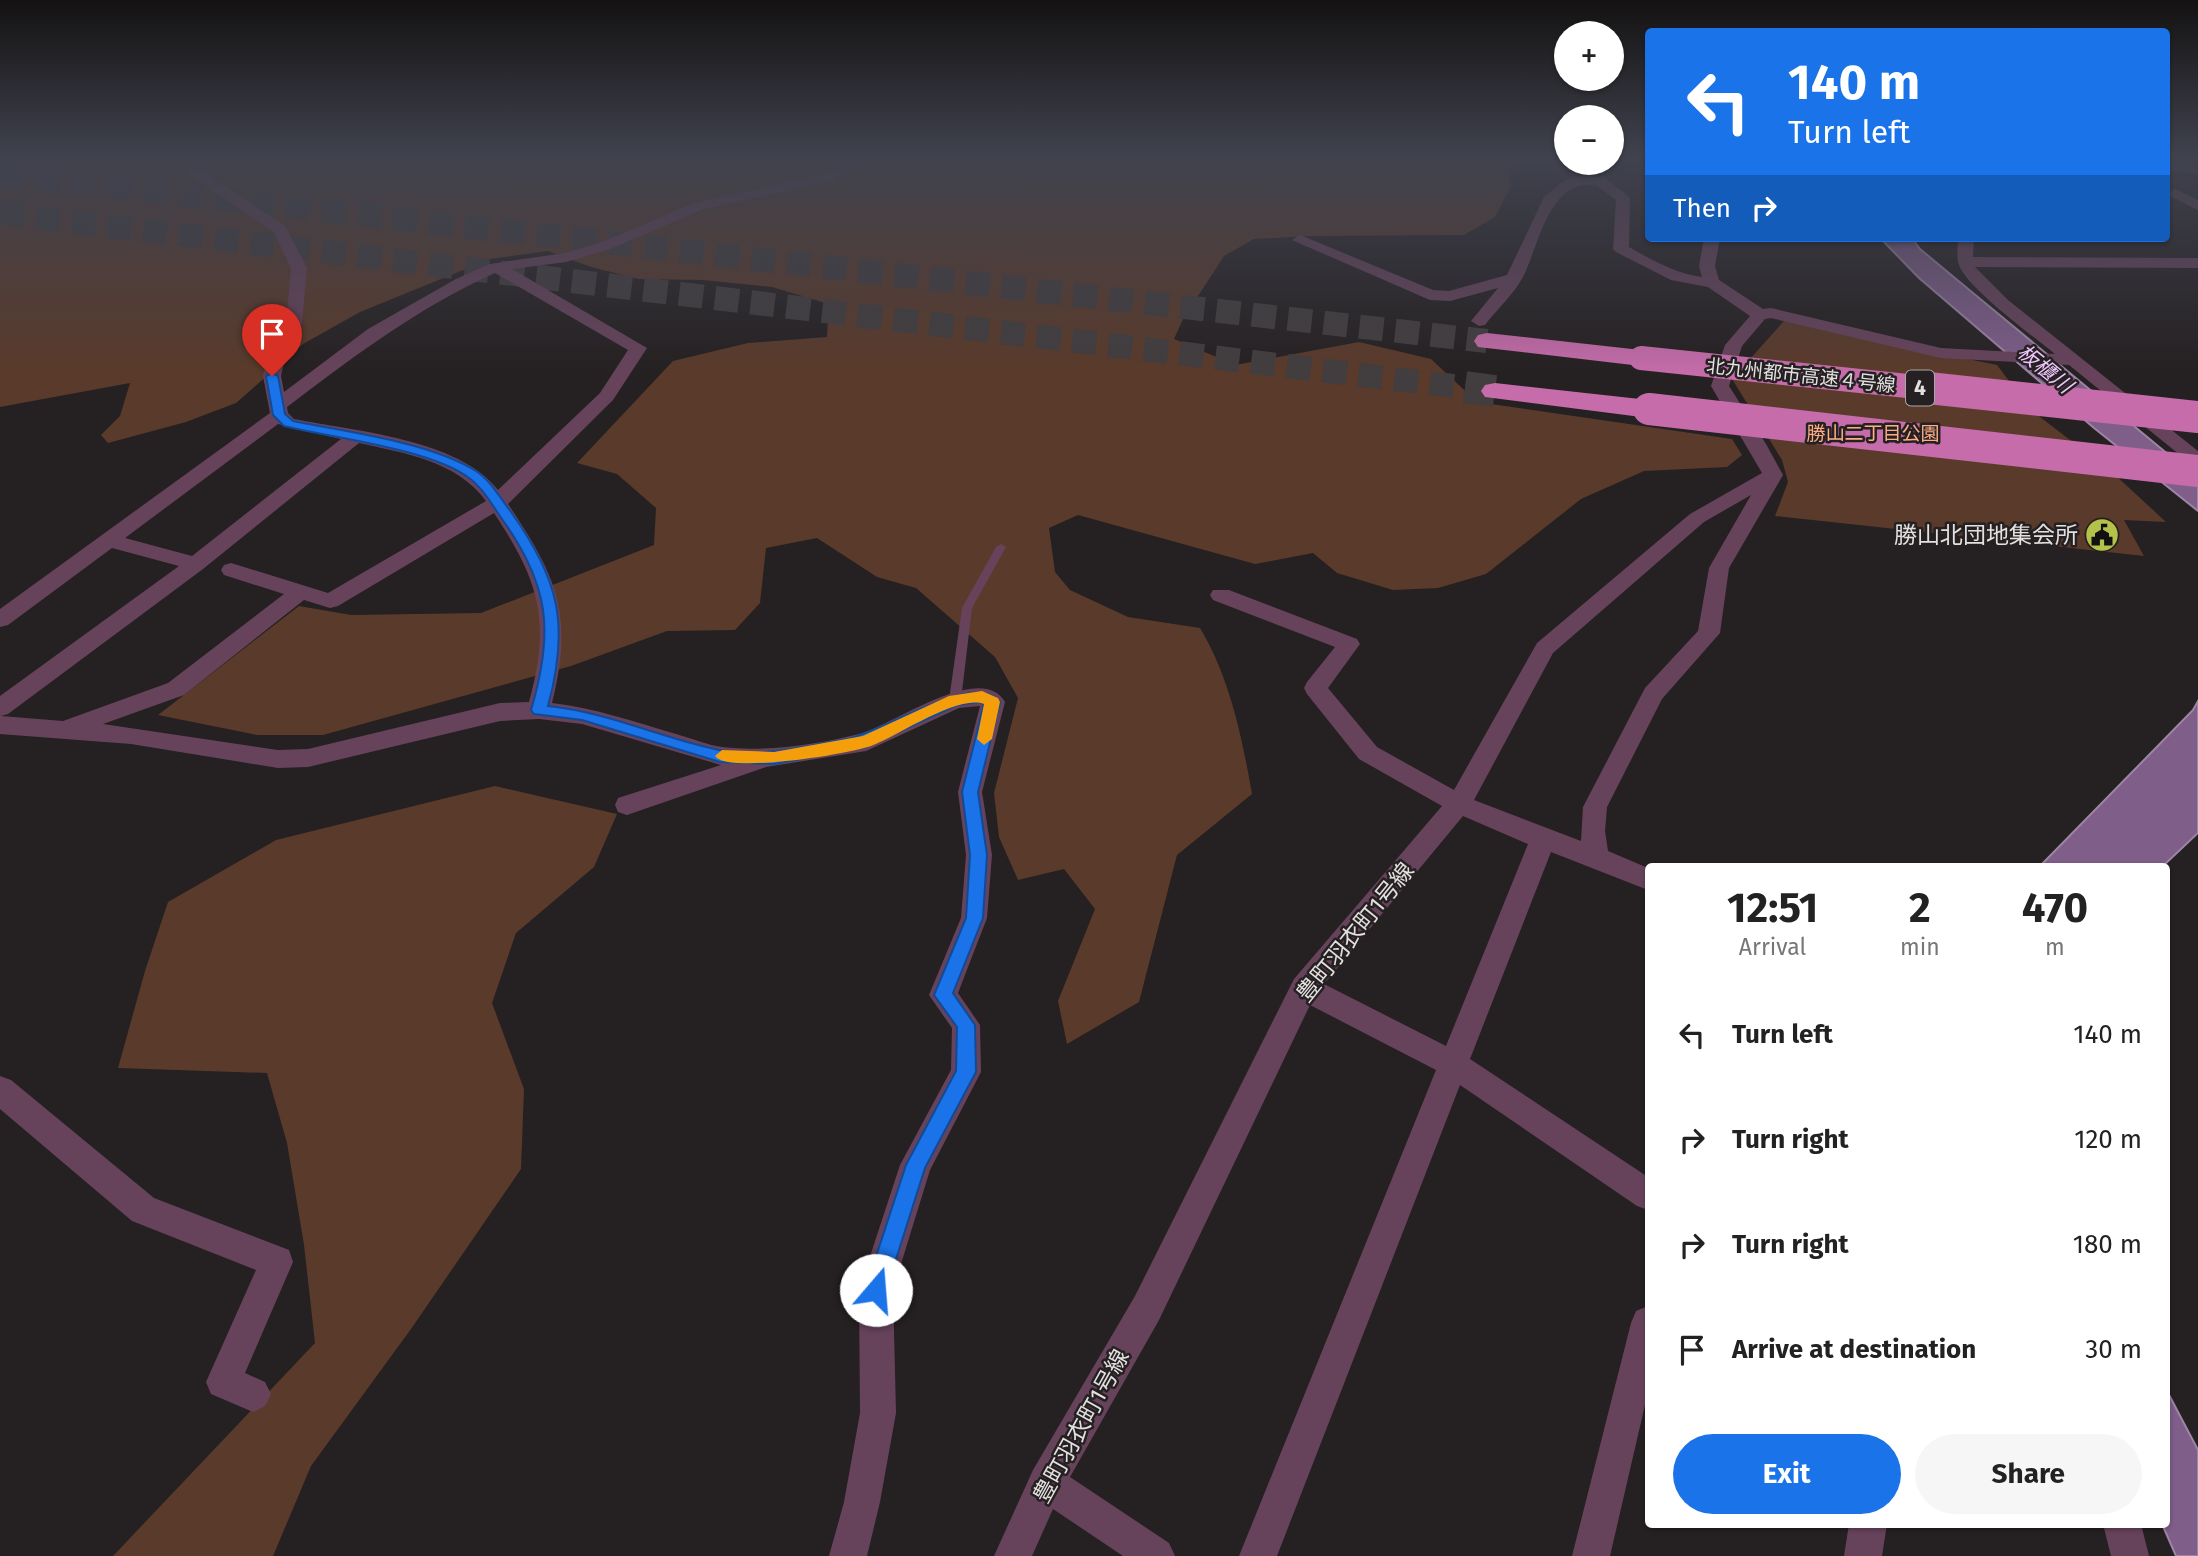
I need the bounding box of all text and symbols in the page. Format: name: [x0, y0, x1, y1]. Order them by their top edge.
map controls: [1554, 21, 1624, 175]
button: +: [1554, 21, 1624, 91]
text: 140 m: [1788, 53, 1920, 112]
icon: left: [1673, 56, 1764, 147]
button: −: [1554, 105, 1624, 175]
text: Turn left: [1788, 113, 1910, 151]
icon: right: [1745, 189, 1783, 227]
text: Then: [1673, 193, 1731, 224]
pin: [242, 304, 302, 376]
icon: arrive: [253, 315, 291, 353]
water label: 板櫃川: [2012, 339, 2079, 400]
street label: 北九州都市高速４号線: [1705, 354, 1897, 397]
road number: 4: [1906, 370, 1934, 406]
park label: 勝山二丁目公園: [1806, 422, 1940, 445]
public building icon: 勝山北団地集会所: [2083, 516, 2121, 554]
place label: 勝山北団地集会所: [1894, 521, 2078, 549]
street label: 豊町羽衣町1号線: [1290, 857, 1420, 1007]
text: 12:51: [1727, 883, 1818, 933]
text: 2: [1909, 883, 1931, 933]
text: 470: [2022, 883, 2088, 933]
text: Arrival: [1739, 933, 1806, 961]
text: min: [1900, 933, 1940, 961]
text: m: [2045, 933, 2065, 961]
icon: left: [1673, 1016, 1711, 1054]
text: Turn left: [1732, 1019, 1833, 1050]
text: 140 m: [2073, 1019, 2142, 1050]
icon: right: [1673, 1121, 1711, 1159]
text: Turn right: [1732, 1124, 1849, 1155]
text: 120 m: [2074, 1124, 2142, 1155]
icon: right: [1673, 1226, 1711, 1264]
text: Turn right: [1732, 1229, 1849, 1260]
text: 180 m: [2073, 1229, 2142, 1260]
position arrow: [839, 1253, 913, 1327]
icon: arrive: [1673, 1331, 1711, 1369]
text: Arrive at destination: [1732, 1334, 1976, 1365]
text: 30 m: [2085, 1334, 2142, 1365]
street label: 豊町羽衣町1号線: [1027, 1344, 1135, 1508]
button: Exit: [1673, 1434, 1901, 1514]
button: Share: [1915, 1434, 2142, 1514]

